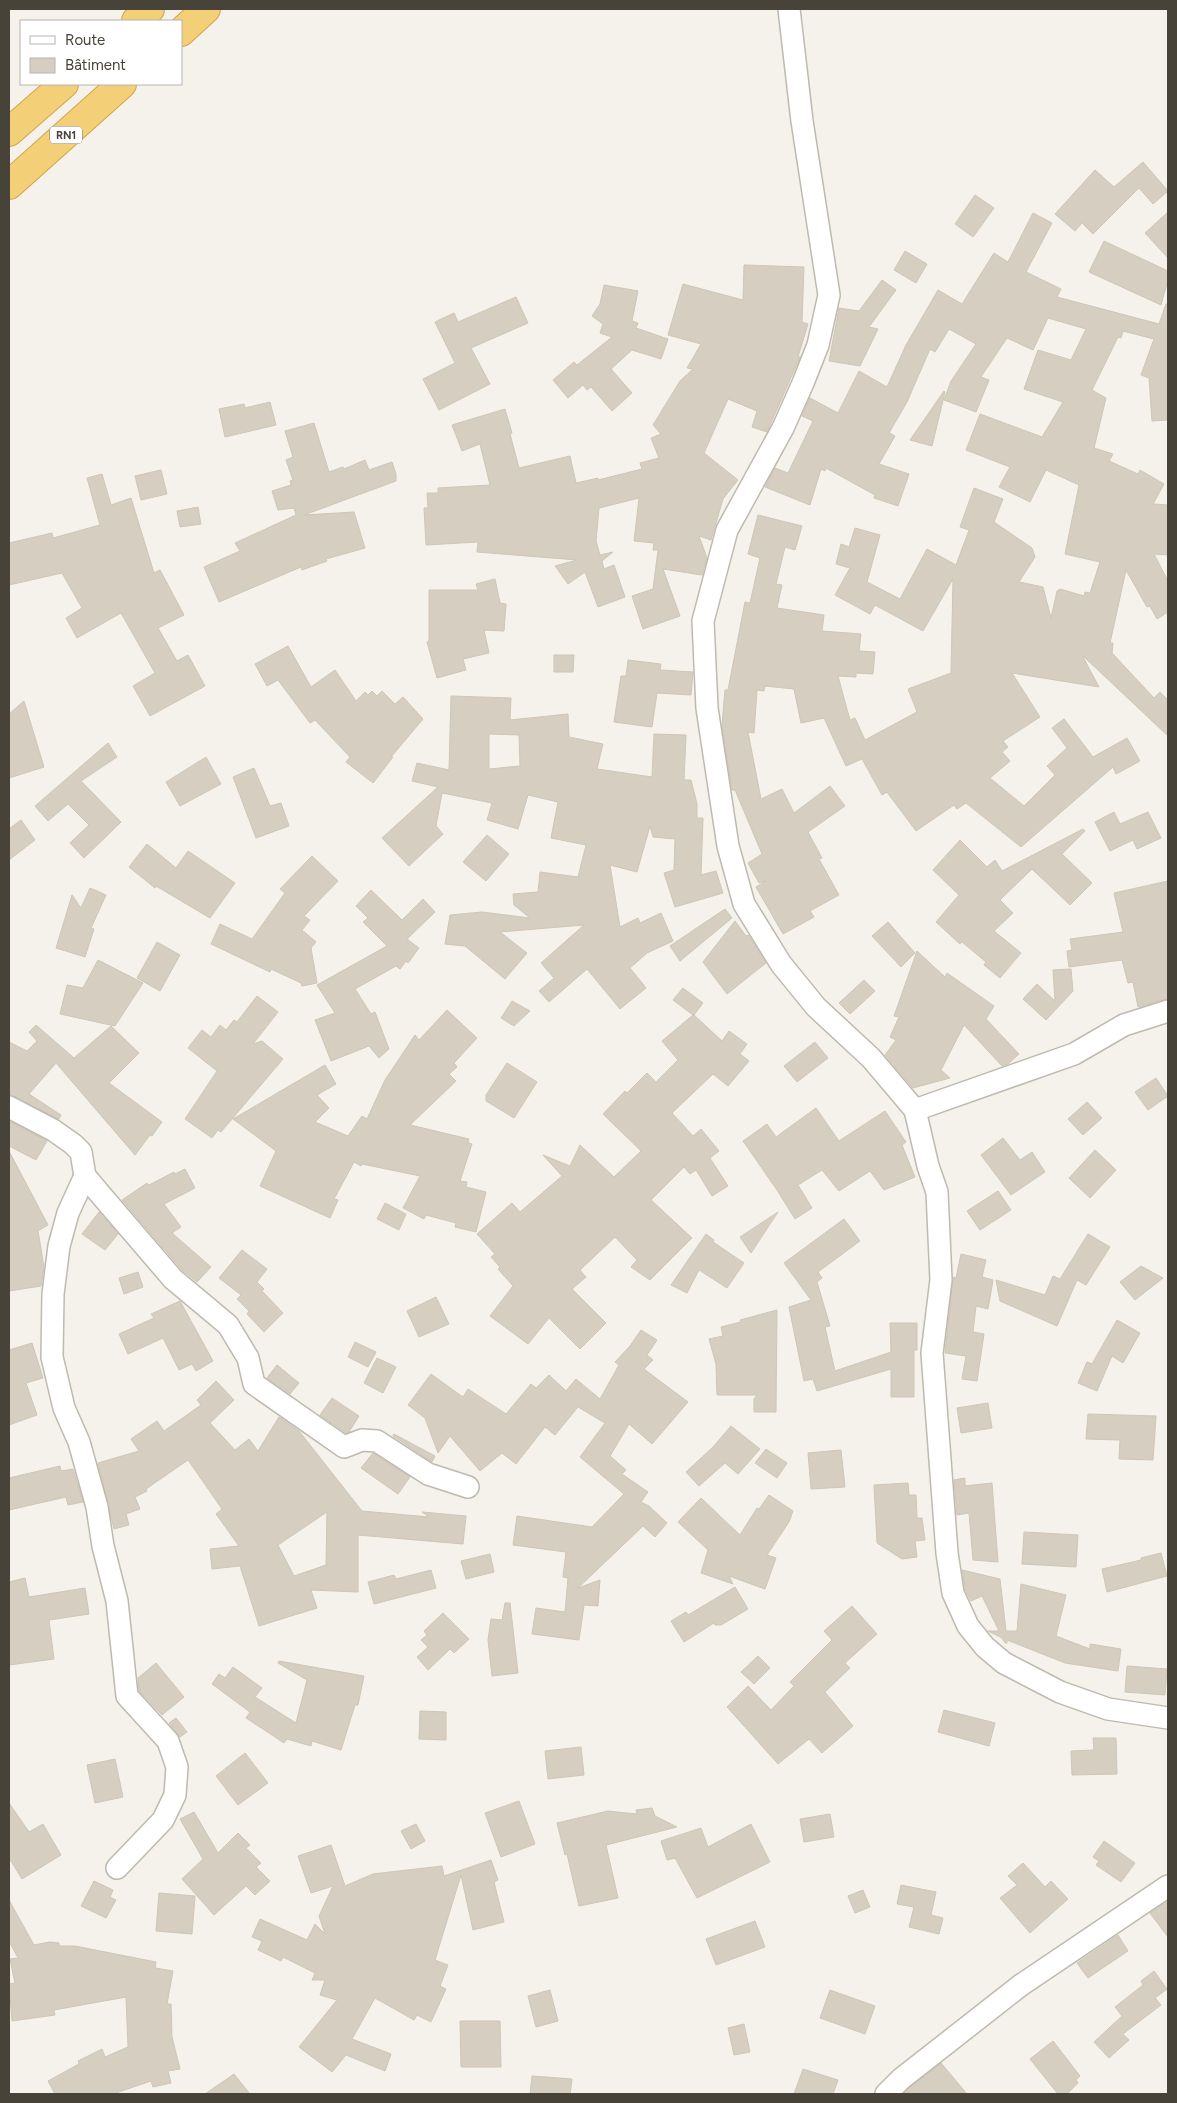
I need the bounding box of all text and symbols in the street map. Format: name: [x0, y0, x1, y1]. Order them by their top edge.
legend: [20, 20, 182, 85]
text: Route: [65, 31, 105, 49]
text: Bâtiment: [65, 56, 126, 74]
road number: RN1: [50, 126, 82, 144]

